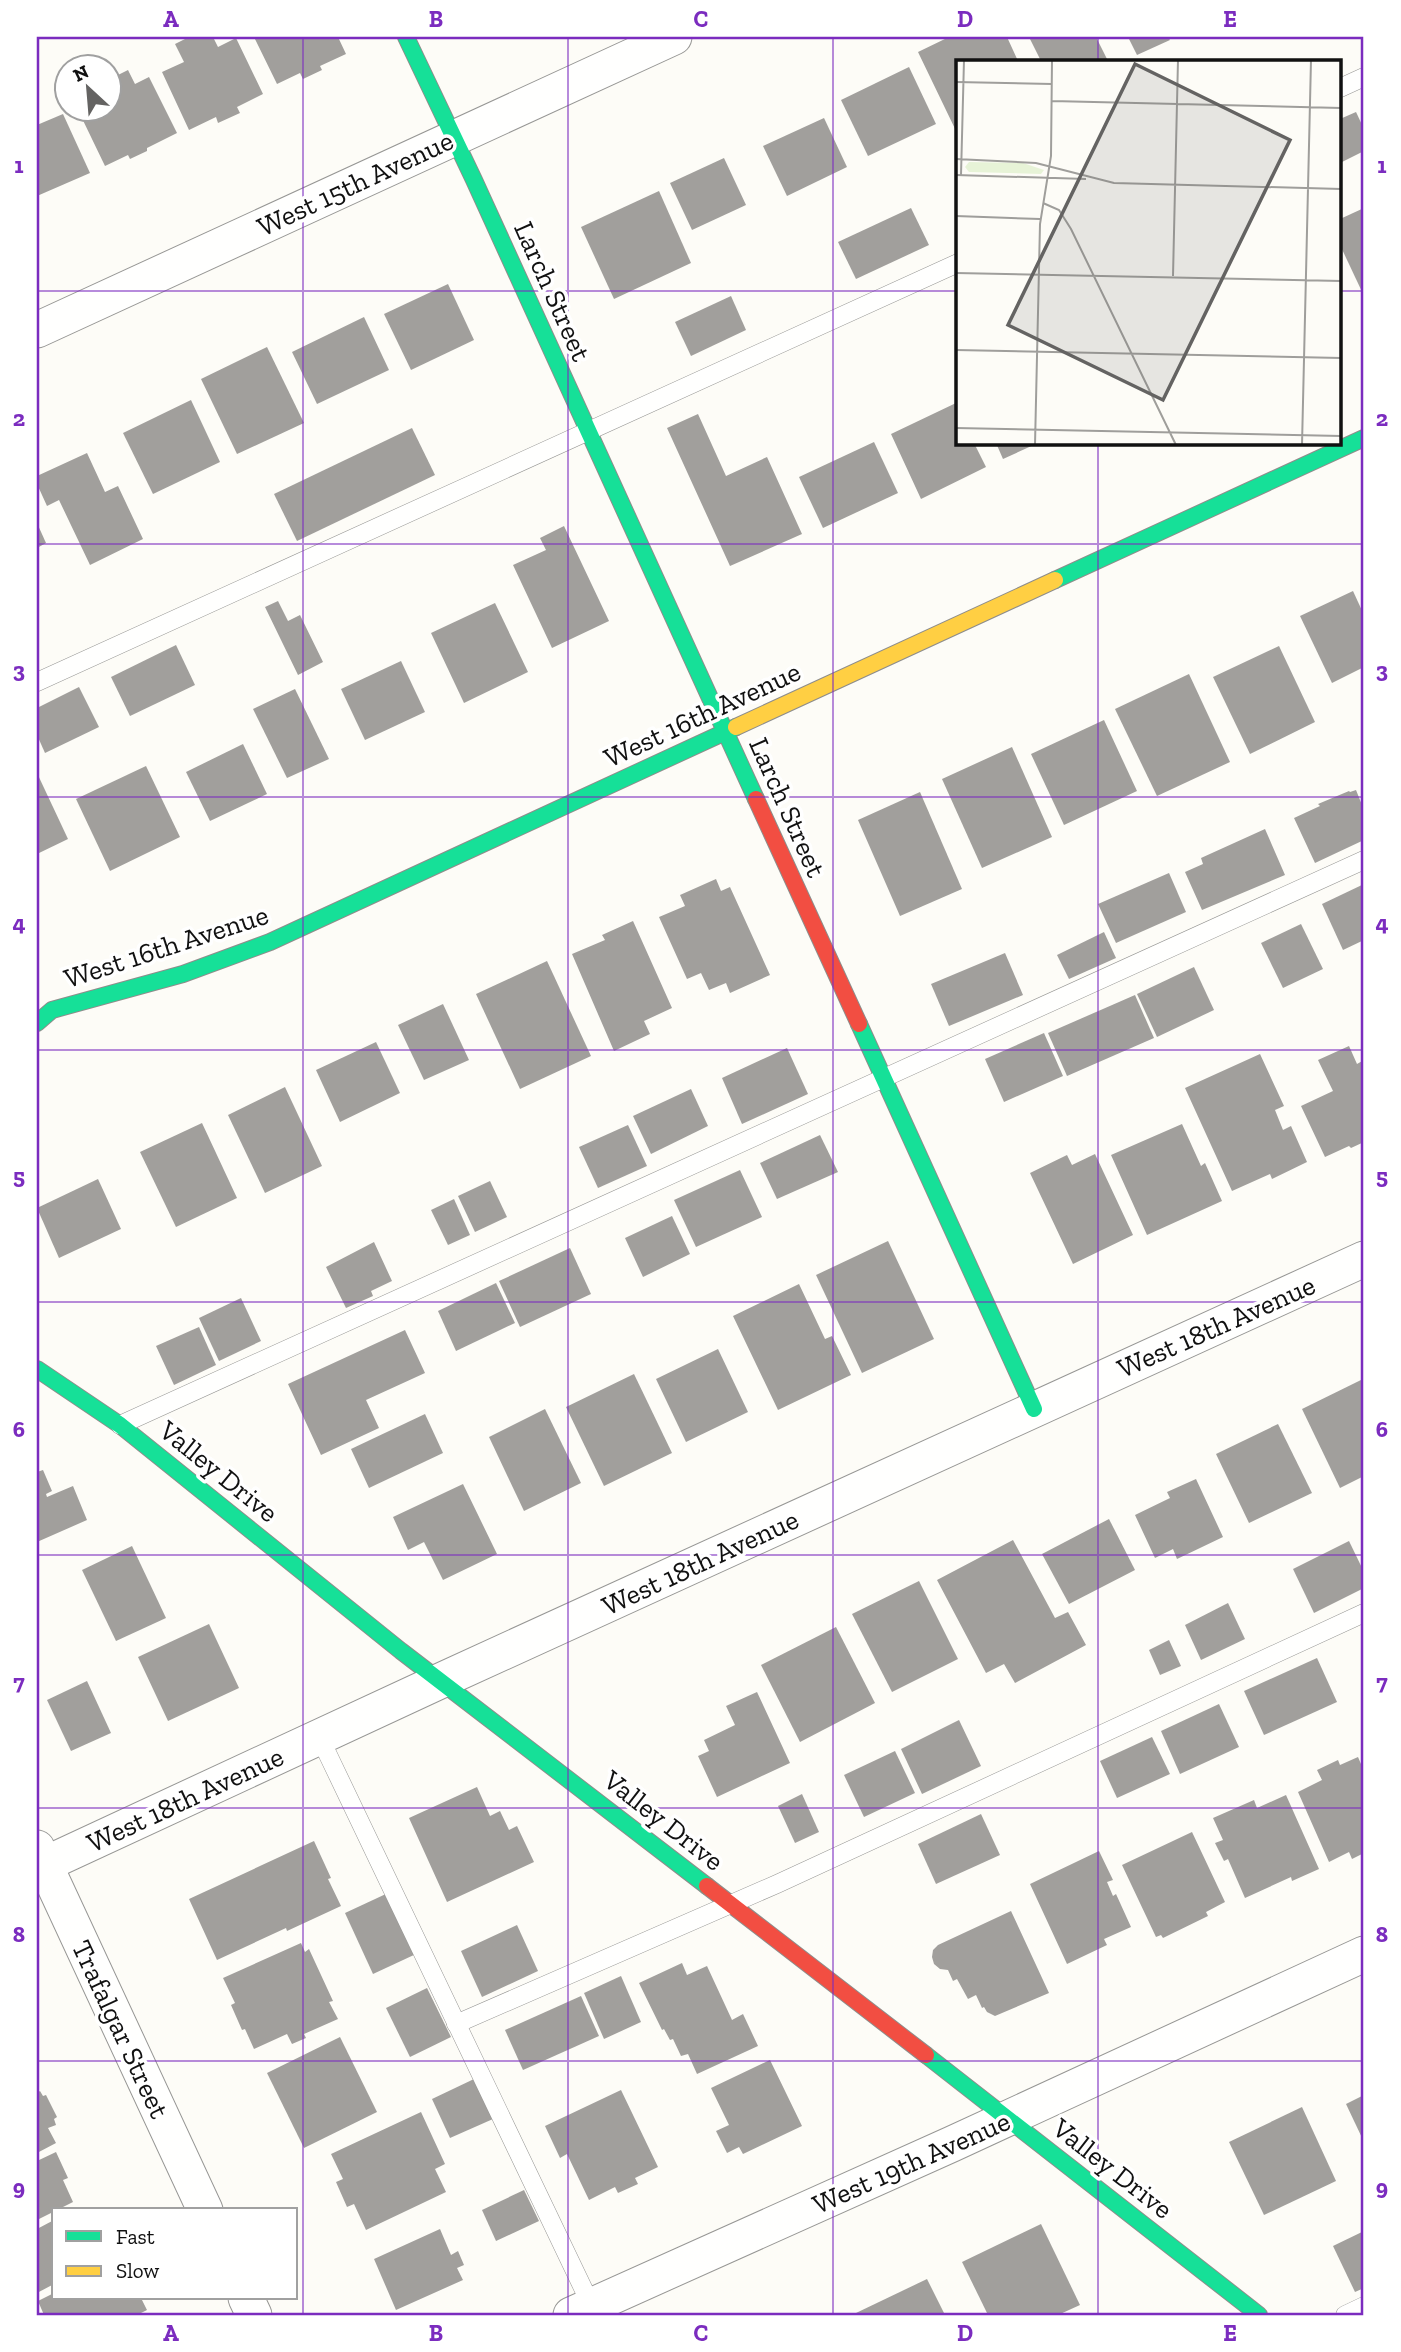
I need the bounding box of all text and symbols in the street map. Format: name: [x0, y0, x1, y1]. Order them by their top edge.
text: A: [163, 5, 179, 33]
text: B: [429, 5, 443, 33]
text: C: [694, 5, 708, 33]
text: D: [957, 5, 973, 33]
text: E: [1223, 5, 1237, 33]
north arrow: [52, 52, 122, 122]
text: N: [69, 60, 92, 87]
inset map: [956, 60, 1342, 444]
street label: West 15th Avenue: [252, 124, 458, 243]
text: 1: [14, 151, 24, 179]
text: 1: [1377, 151, 1387, 179]
street label: Larch Street: [507, 216, 598, 367]
text: 2: [13, 404, 25, 432]
text: 2: [1376, 404, 1388, 432]
street label: West 16th Avenue: [599, 655, 806, 774]
text: 3: [13, 656, 25, 684]
text: 3: [1376, 656, 1388, 684]
street label: Larch Street: [742, 732, 833, 883]
street label: West 16th Avenue: [60, 898, 272, 995]
text: 4: [12, 909, 26, 937]
text: 4: [1375, 909, 1389, 937]
text: 5: [13, 1162, 25, 1190]
text: 5: [1376, 1162, 1388, 1190]
street label: West 18th Avenue: [1112, 1268, 1320, 1385]
street label: Valley Drive: [152, 1413, 285, 1529]
text: 6: [13, 1415, 25, 1443]
text: 6: [1376, 1415, 1388, 1443]
street label: West 18th Avenue: [597, 1503, 804, 1622]
text: 7: [13, 1668, 25, 1696]
text: 7: [1376, 1668, 1388, 1696]
street label: West 18th Avenue: [82, 1740, 289, 1859]
street label: Valley Drive: [596, 1763, 730, 1878]
text: 8: [13, 1920, 25, 1948]
text: 8: [1376, 1920, 1388, 1948]
street label: Trafalgar Street: [65, 1935, 176, 2124]
street label: West 19th Avenue: [807, 2104, 1015, 2221]
street label: Valley Drive: [1045, 2111, 1179, 2226]
text: 9: [13, 2173, 25, 2201]
text: 9: [1376, 2173, 1388, 2201]
legend: [52, 2208, 298, 2300]
text: Fast: [116, 2224, 155, 2249]
text: Slow: [116, 2258, 159, 2283]
text: A: [163, 2319, 179, 2347]
text: B: [429, 2319, 443, 2347]
text: C: [694, 2319, 708, 2347]
text: D: [957, 2319, 973, 2347]
text: E: [1223, 2319, 1237, 2347]

